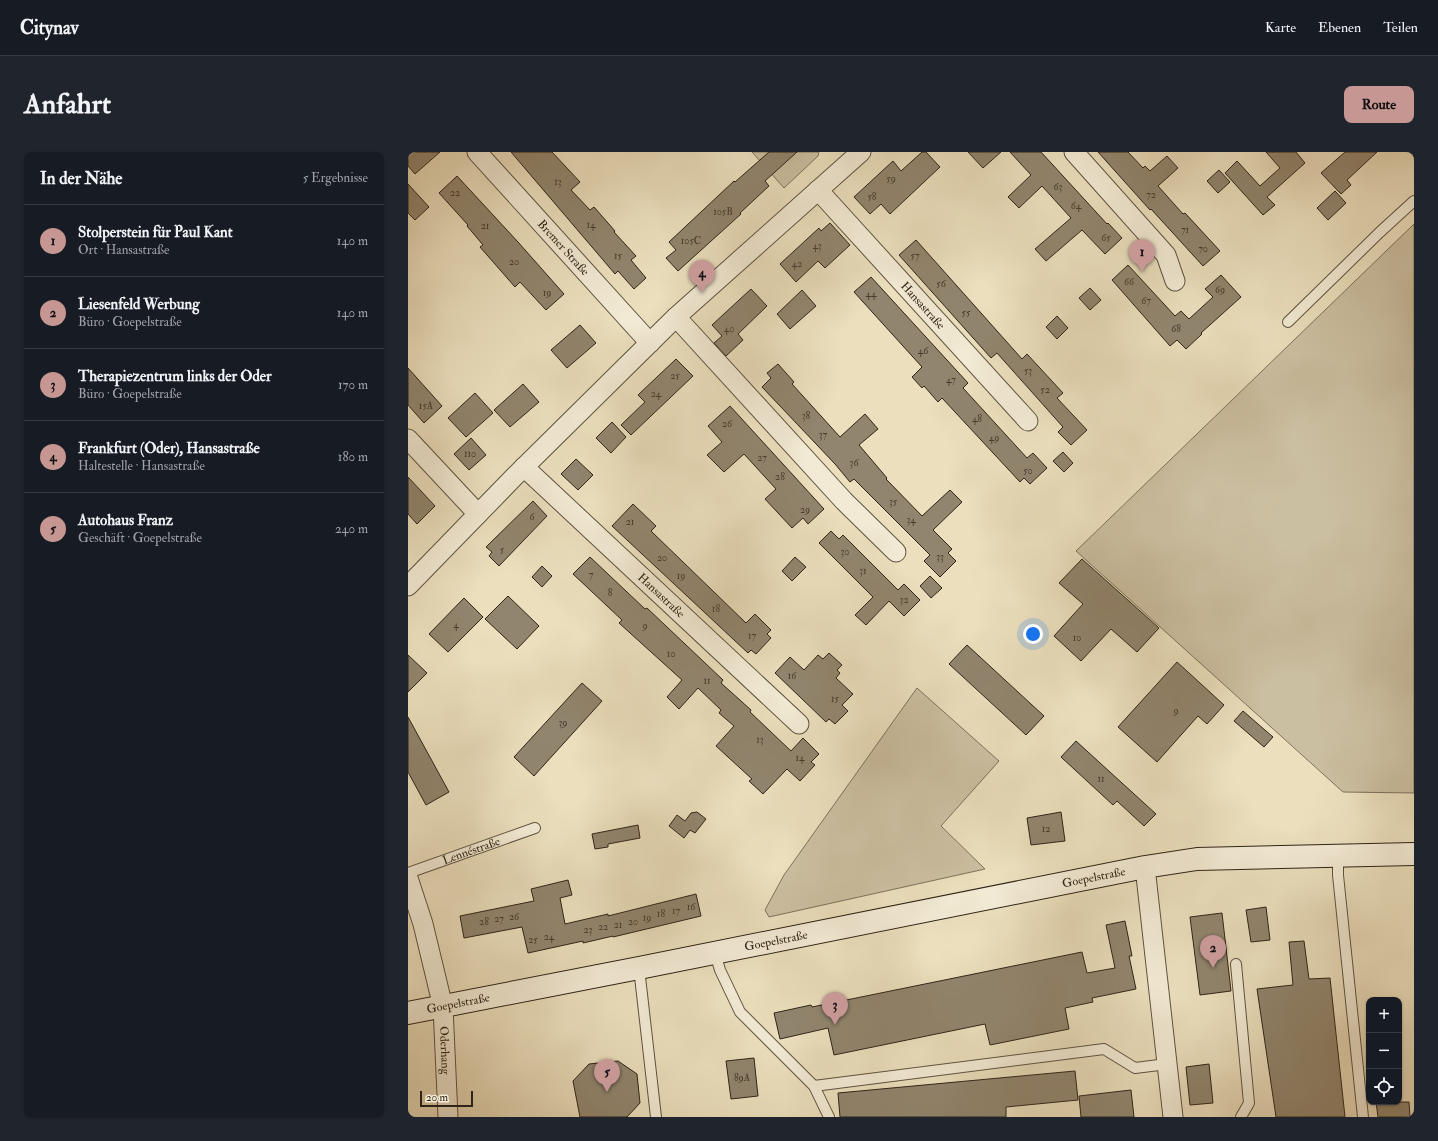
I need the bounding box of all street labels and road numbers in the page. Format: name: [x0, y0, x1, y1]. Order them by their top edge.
street label: Bremer Straße: [535, 217, 593, 279]
street label: Hansastraße: [898, 279, 948, 332]
street label: Hansastraße: [635, 570, 688, 621]
street label: Lennéstraße: [440, 834, 502, 868]
street label: Goepelstraße: [1061, 864, 1127, 891]
street label: Goepelstraße: [743, 927, 809, 954]
street label: Goepelstraße: [425, 990, 491, 1017]
street label: Oderhang: [436, 1026, 454, 1076]

